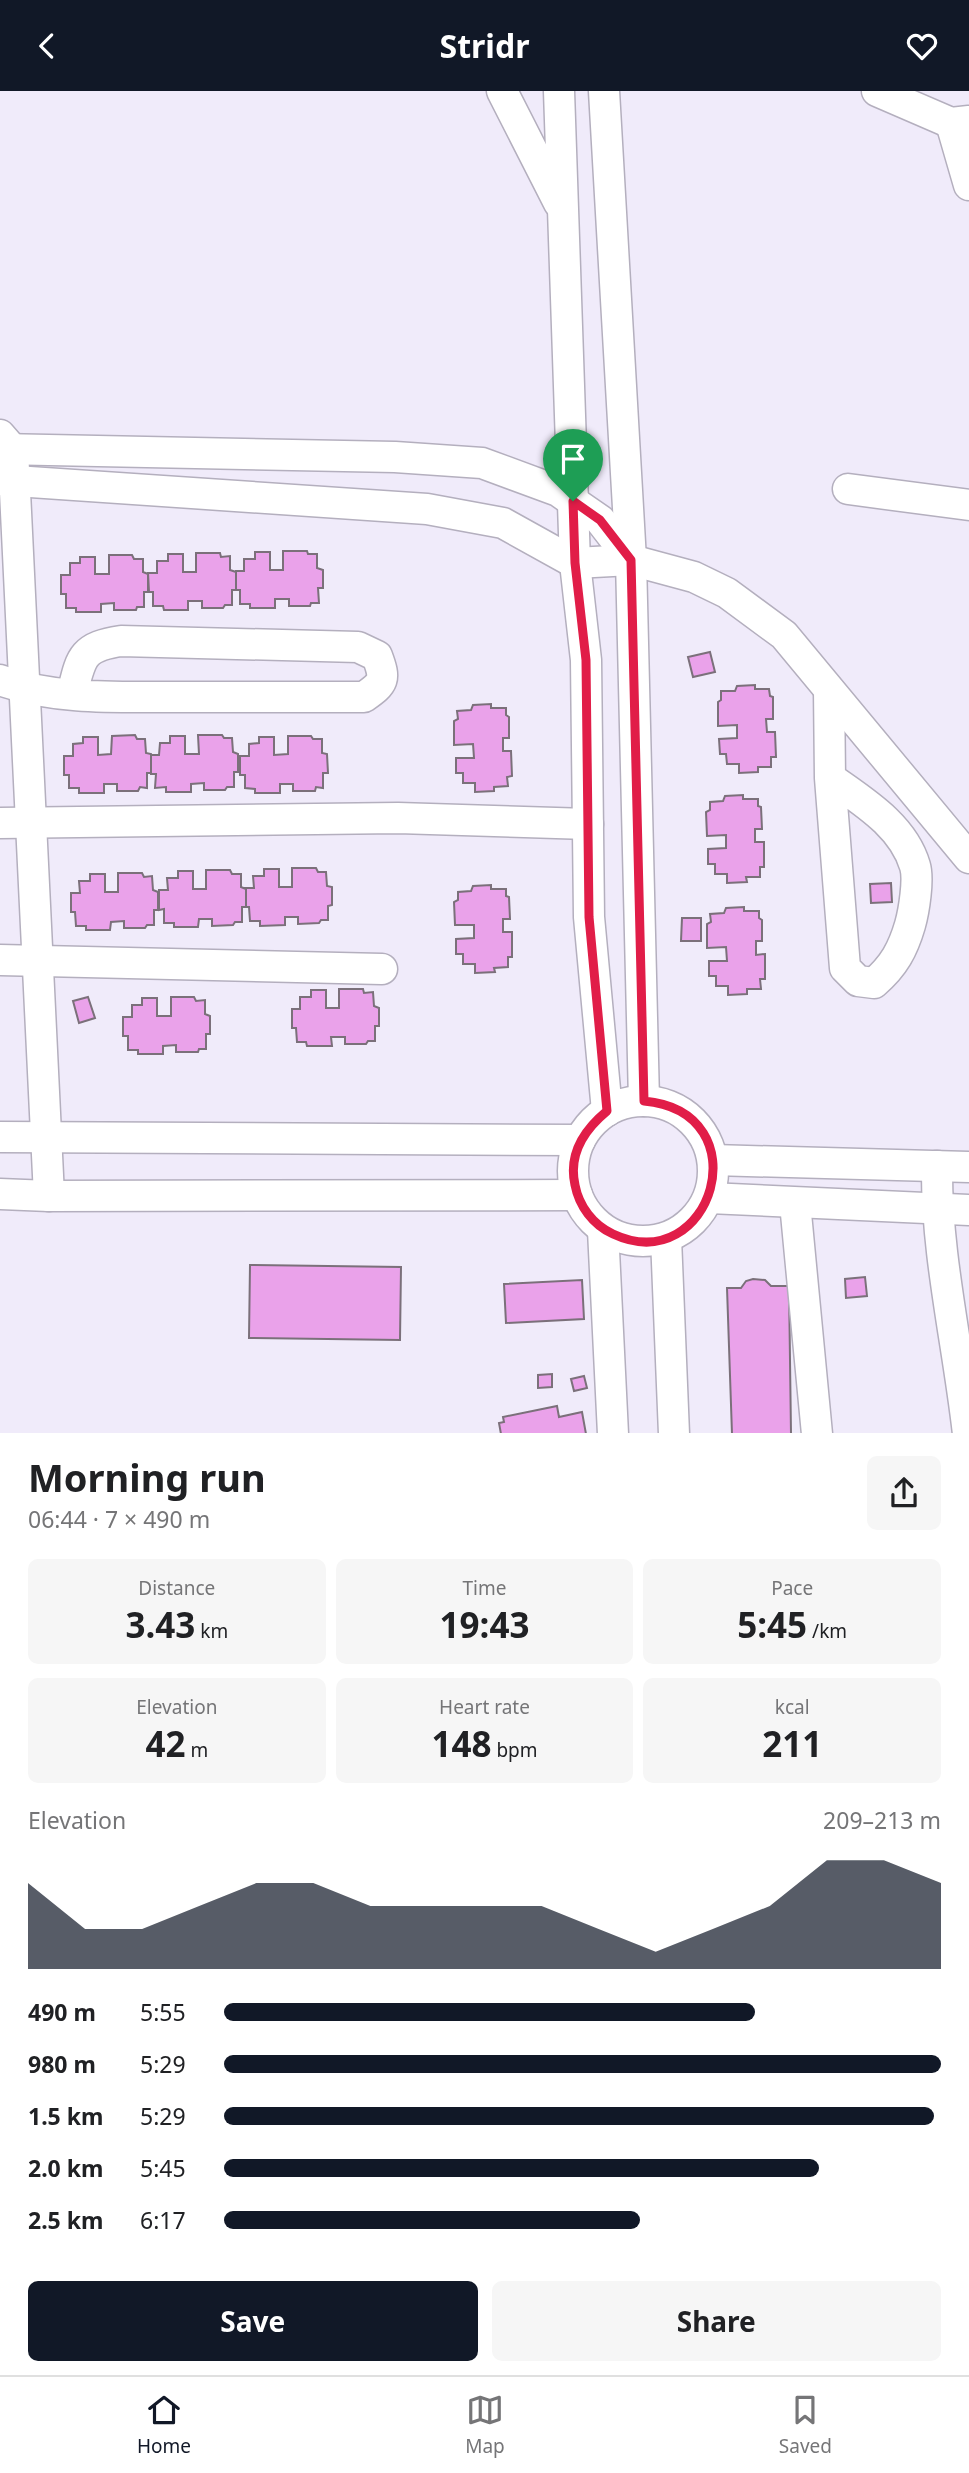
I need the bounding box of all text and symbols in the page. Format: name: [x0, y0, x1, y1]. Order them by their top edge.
text: Stridr: [440, 24, 529, 67]
icon: back: [28, 27, 66, 65]
icon: heart: [903, 27, 941, 65]
pin: [543, 429, 603, 501]
icon: arrive: [554, 440, 592, 478]
text: Morning run: [28, 1451, 266, 1503]
button: share: [867, 1456, 941, 1530]
text: 06:44 · 7 × 490 m: [28, 1503, 210, 1535]
text: Distance: [138, 1575, 215, 1601]
text: Time: [463, 1575, 506, 1601]
text: Pace: [771, 1575, 813, 1601]
text: 3.43: [125, 1601, 195, 1648]
text: 19:43: [440, 1601, 529, 1648]
text: 5:45: [737, 1601, 807, 1648]
text: km: [195, 1618, 228, 1644]
text: /km: [807, 1618, 847, 1644]
text: Elevation: [136, 1694, 217, 1720]
text: Heart rate: [439, 1694, 530, 1720]
text: kcal: [775, 1694, 810, 1720]
text: 42: [145, 1720, 185, 1767]
text: 148: [431, 1720, 491, 1767]
text: 211: [762, 1720, 822, 1767]
text: m: [185, 1737, 208, 1763]
text: bpm: [491, 1737, 538, 1763]
text: Elevation: [28, 1804, 126, 1836]
text: 209–213 m: [823, 1804, 941, 1836]
text: 490 m: [28, 1996, 96, 2028]
text: 5:55: [140, 1996, 186, 2028]
text: 980 m: [28, 2048, 96, 2080]
text: 5:29: [140, 2048, 186, 2080]
text: 1.5 km: [28, 2100, 103, 2132]
text: 5:29: [140, 2100, 186, 2132]
text: 2.0 km: [28, 2152, 103, 2184]
text: 5:45: [140, 2152, 186, 2184]
text: 2.5 km: [28, 2204, 103, 2236]
text: 6:17: [140, 2204, 186, 2236]
button: Save: [28, 2281, 478, 2361]
button: Share: [492, 2281, 941, 2361]
tab: Home: [137, 2391, 191, 2459]
tab: Map: [465, 2391, 505, 2459]
tab: Saved: [779, 2391, 832, 2459]

